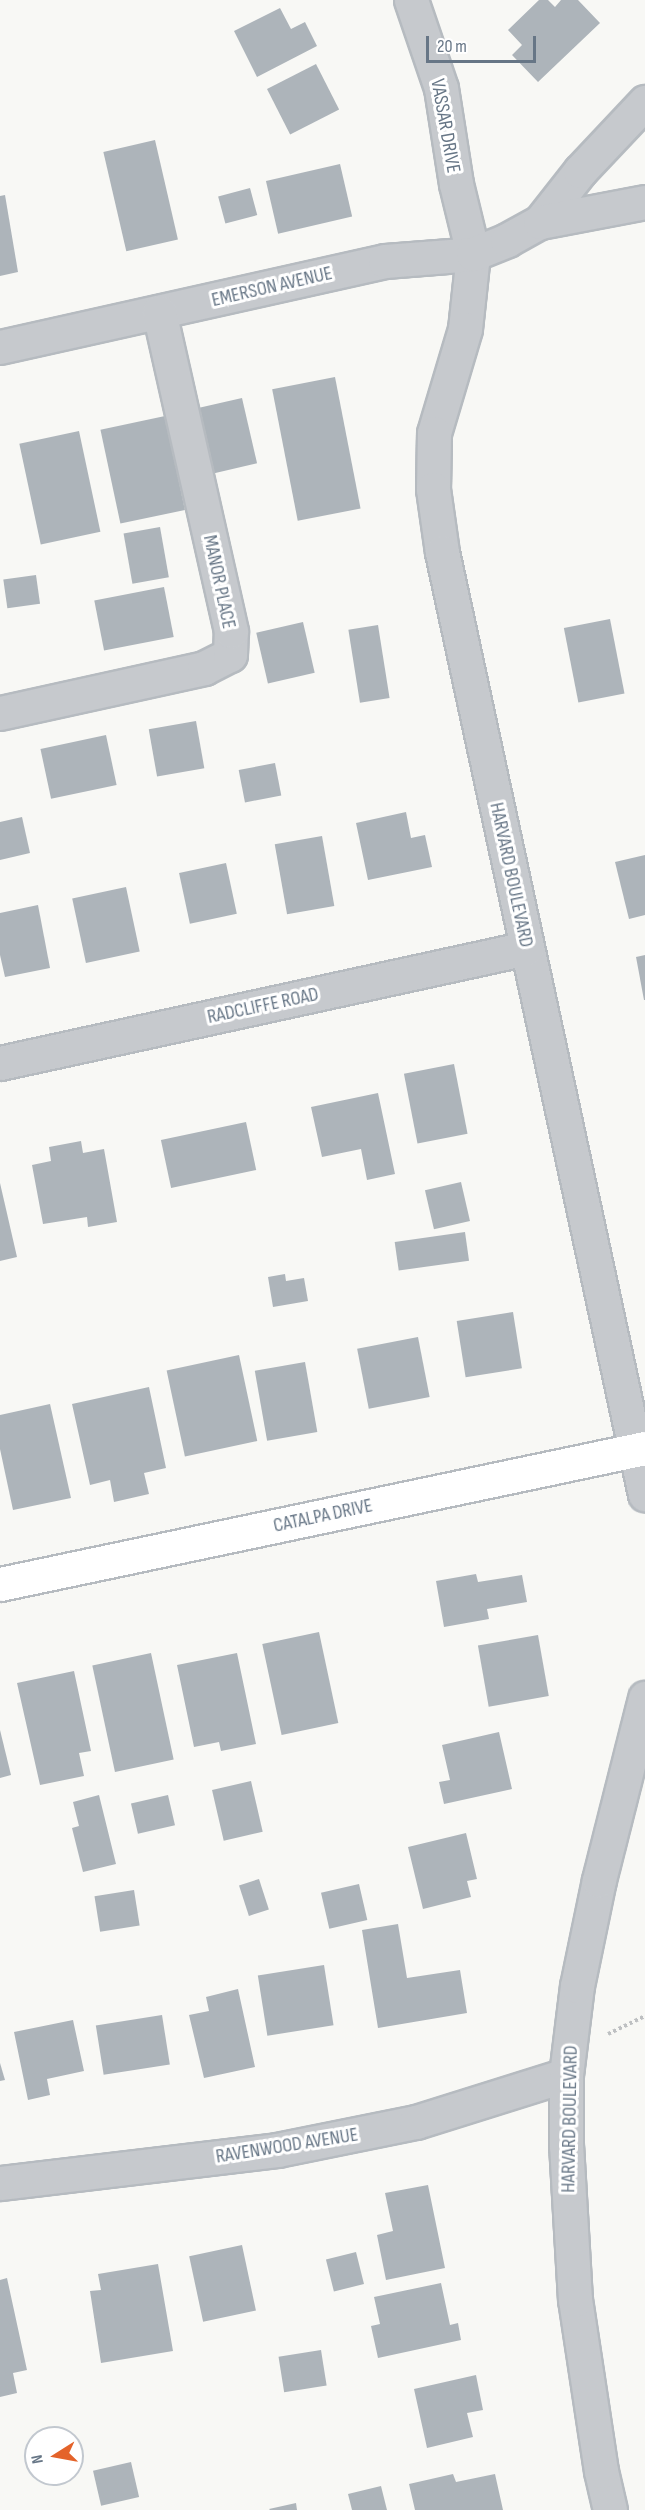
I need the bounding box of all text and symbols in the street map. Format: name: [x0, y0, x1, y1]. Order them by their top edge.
scale bar: [429, 24, 538, 62]
text: 20 m: [437, 36, 467, 57]
street label: VASSAR DRIVE: [425, 77, 465, 175]
street label: EMERSON AVENUE: [209, 261, 335, 313]
street label: MANOR PLACE: [197, 533, 241, 631]
street label: HARVARD BOULEVARD: [484, 800, 538, 950]
street label: RADCLIFFE ROAD: [205, 983, 321, 1029]
street label: CATALPA DRIVE: [271, 1494, 375, 1538]
street label: HARVARD BOULEVARD: [557, 2045, 583, 2193]
street label: RAVENWOOD AVENUE: [214, 2123, 360, 2169]
north arrow: [24, 2426, 84, 2486]
text: N: [28, 2453, 48, 2465]

